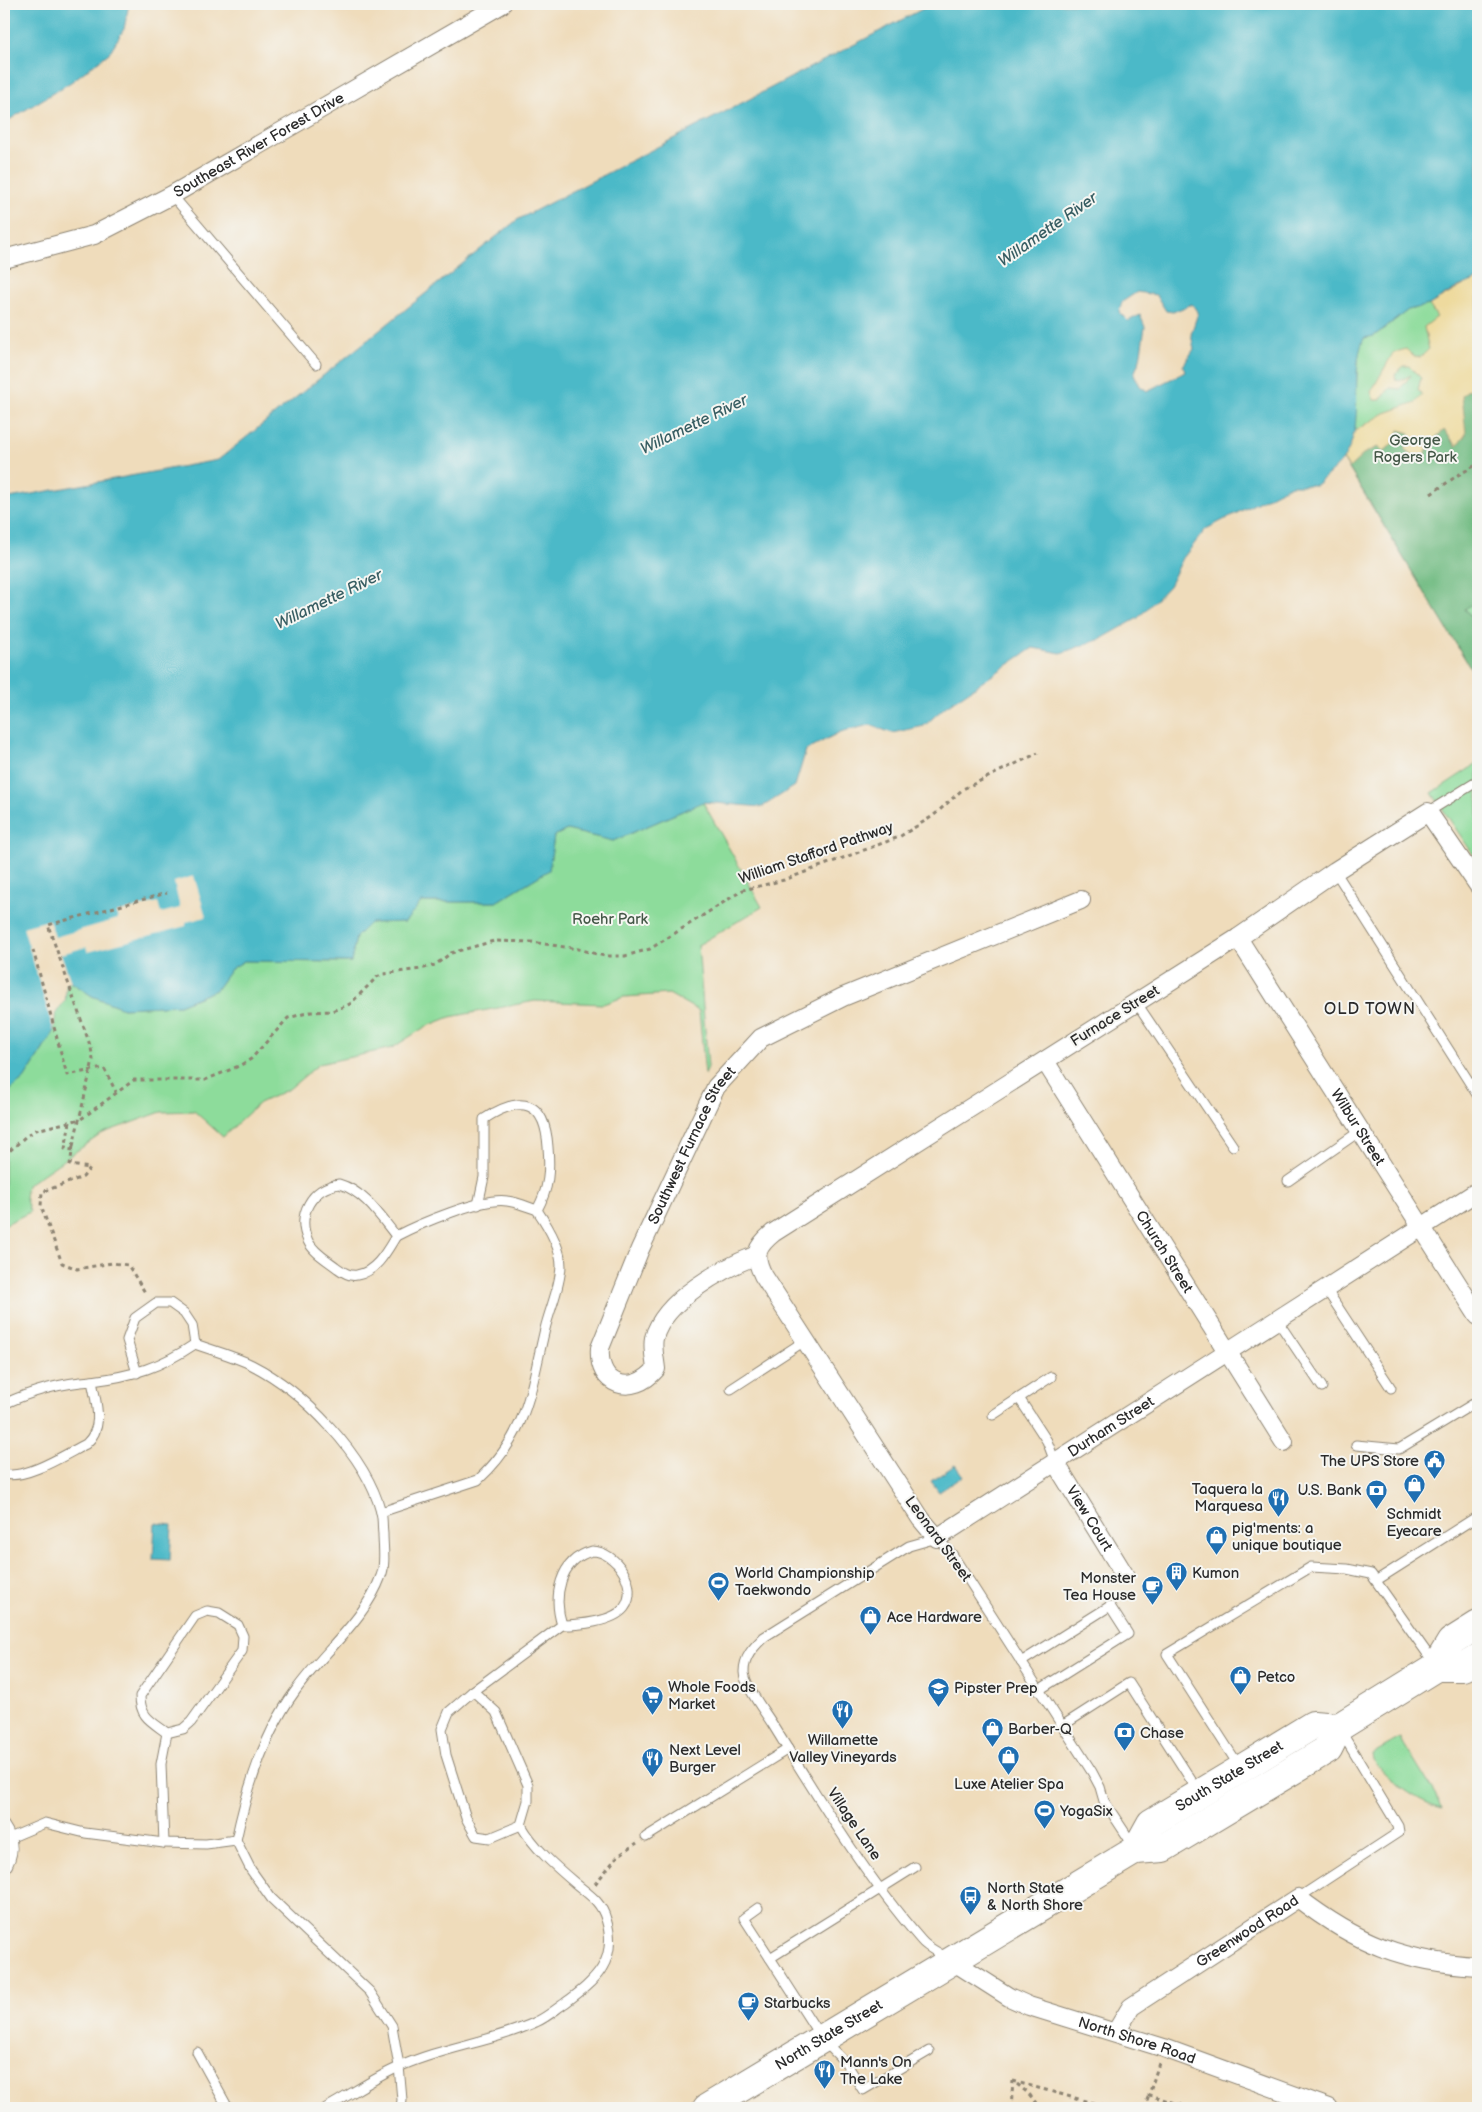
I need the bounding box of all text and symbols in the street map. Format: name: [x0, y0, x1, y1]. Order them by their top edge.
street label: Southeast River Forest Drive: [170, 88, 347, 202]
water label: Willamette River: [995, 188, 1102, 271]
water label: Willamette River: [637, 390, 752, 459]
park label: George Rogers Park: [1373, 431, 1458, 467]
water label: Willamette River: [272, 565, 387, 634]
street label: William Stafford Pathway: [736, 818, 896, 888]
park label: Roehr Park: [572, 910, 649, 929]
street label: Furnace Street: [1067, 981, 1163, 1051]
district label: OLD TOWN: [1324, 1000, 1416, 1019]
street label: Southwest Furnace Street: [644, 1062, 740, 1227]
street label: Wilbur Street: [1327, 1085, 1390, 1169]
street label: Church Street: [1132, 1207, 1198, 1297]
street label: Durham Street: [1064, 1392, 1158, 1461]
public building icon: The UPS Store: [1423, 1449, 1447, 1480]
place label: The UPS Store: [1320, 1452, 1419, 1471]
shop icon: Schmidt Eyecare: [1402, 1473, 1426, 1504]
bank icon: U.S. Bank: [1365, 1478, 1389, 1509]
place label: Taquera la Marquesa: [1192, 1480, 1263, 1516]
place label: U.S. Bank: [1297, 1481, 1362, 1500]
street label: View Court: [1062, 1482, 1117, 1555]
restaurant icon: Taquera la Marquesa: [1267, 1486, 1291, 1517]
street label: Leonard Street: [901, 1492, 976, 1586]
place label: Schmidt Eyecare: [1386, 1505, 1442, 1541]
place label: pig'ments: a unique boutique: [1232, 1519, 1342, 1555]
shop icon: pig'ments: a unique boutique: [1204, 1525, 1228, 1556]
building icon: Kumon: [1164, 1561, 1188, 1592]
place label: World Championship Taekwondo: [735, 1564, 875, 1600]
place label: Kumon: [1192, 1564, 1239, 1583]
place label: Monster Tea House: [1063, 1569, 1137, 1605]
sports icon: World Championship Taekwondo: [707, 1570, 731, 1601]
cafe icon: Monster Tea House: [1140, 1575, 1164, 1606]
shop icon: Ace Hardware: [859, 1605, 883, 1636]
place label: Ace Hardware: [887, 1608, 982, 1627]
shop icon: Petco: [1229, 1665, 1253, 1696]
place label: Petco: [1257, 1668, 1295, 1687]
school or university icon: Pipster Prep: [926, 1676, 950, 1707]
place label: Whole Foods Market: [668, 1678, 756, 1714]
place label: Pipster Prep: [954, 1679, 1038, 1698]
supermarket icon: Whole Foods Market: [640, 1684, 664, 1715]
restaurant icon: Willamette Valley Vineyards: [831, 1699, 855, 1730]
shop icon: Barber-Q: [980, 1717, 1004, 1748]
place label: Barber-Q: [1008, 1720, 1072, 1739]
bank icon: Chase: [1112, 1721, 1136, 1752]
place label: Chase: [1140, 1724, 1184, 1743]
place label: Willamette Valley Vineyards: [789, 1731, 897, 1767]
street label: South State Street: [1172, 1736, 1287, 1816]
place label: Next Level Burger: [669, 1741, 741, 1777]
shop icon: Luxe Atelier Spa: [997, 1744, 1021, 1775]
restaurant icon: Next Level Burger: [641, 1747, 665, 1778]
place label: Luxe Atelier Spa: [954, 1775, 1064, 1794]
street label: Village Lane: [823, 1784, 885, 1864]
sports icon: YogaSix: [1032, 1799, 1056, 1830]
place label: YogaSix: [1059, 1802, 1113, 1821]
place label: North State & North Shore: [987, 1879, 1083, 1915]
bus stop icon: North State & North Shore: [959, 1885, 983, 1916]
street label: Greenwood Road: [1192, 1891, 1302, 1971]
cafe icon: Starbucks: [736, 1991, 760, 2022]
place label: Starbucks: [764, 1994, 831, 2013]
street label: North State Street: [772, 1995, 886, 2074]
street label: North Shore Road: [1076, 2012, 1198, 2068]
place label: Mann's On The Lake: [840, 2053, 912, 2089]
restaurant icon: Mann's On The Lake: [812, 2059, 836, 2090]

